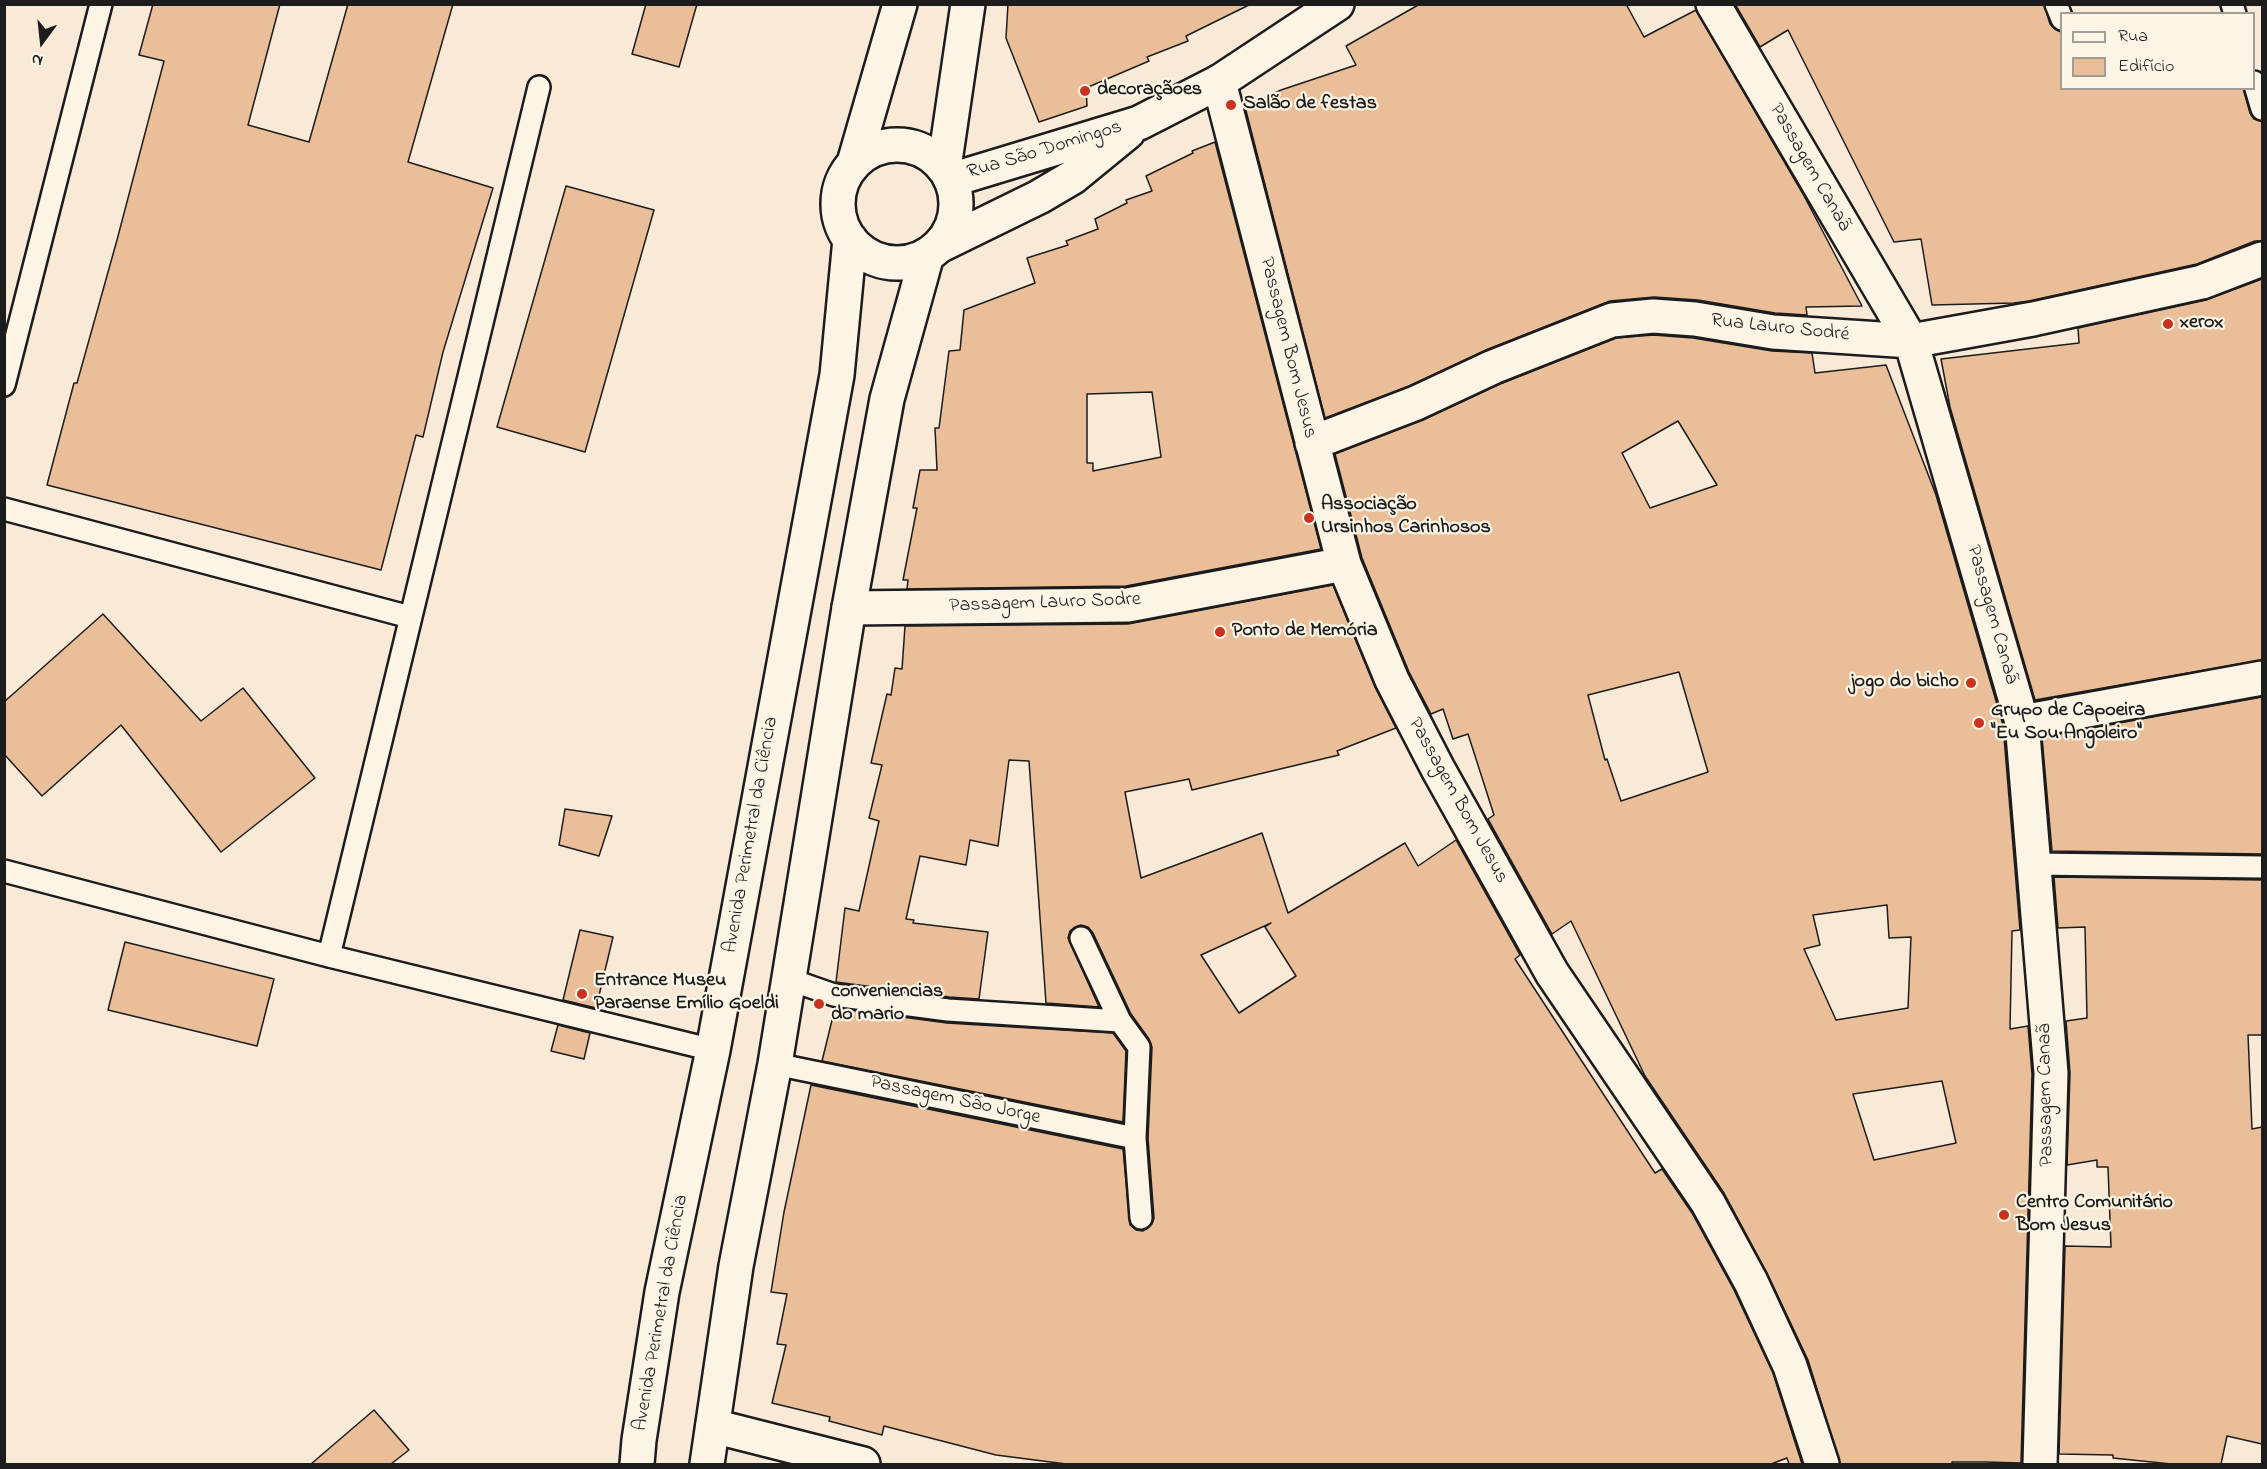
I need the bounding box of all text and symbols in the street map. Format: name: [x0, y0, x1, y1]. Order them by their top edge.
north arrow: [12, 12, 72, 72]
legend: [2060, 12, 2255, 90]
text: Rua: [2118, 24, 2148, 50]
text: N: [29, 46, 46, 72]
text: Edifício: [2118, 54, 2174, 80]
place label: decoraçãoes: [1097, 79, 1202, 103]
marker: decoraçãoes: [1078, 84, 1092, 98]
place label: Salão de festas: [1243, 93, 1377, 117]
marker: Salão de festas: [1224, 98, 1238, 112]
street label: Passagem Canaã: [1763, 100, 1855, 236]
street label: Rua São Domingos: [965, 116, 1125, 186]
street label: Passagem Bom Jesus: [1253, 255, 1321, 441]
street label: Rua Lauro Sodré: [1710, 310, 1850, 348]
place label: xerox: [2180, 312, 2223, 336]
marker: xerox: [2161, 317, 2175, 331]
place label: Associação Ursinhos Carinhosos: [1321, 494, 1491, 541]
marker: Associação Ursinhos Carinhosos: [1302, 511, 1316, 525]
street label: Passagem Canaã: [1960, 543, 2022, 687]
street label: Passagem Lauro Sodre: [949, 589, 1141, 619]
place label: Ponto de Memória: [1232, 620, 1378, 644]
marker: Ponto de Memória: [1213, 625, 1227, 639]
place label: jogo do bicho: [1851, 671, 1959, 695]
marker: jogo do bicho: [1964, 676, 1978, 690]
place label: Grupo de Capoeira "Eu Sou Angoleiro": [1991, 700, 2145, 747]
street label: Passagem Bom Jesus: [1401, 714, 1513, 888]
street label: Avenida Perimetral da Ciência: [719, 715, 785, 955]
marker: Grupo de Capoeira "Eu Sou Angoleiro": [1972, 716, 1986, 730]
place label: Entrance Museu Paraense Emílio Goeldi: [594, 970, 779, 1017]
place label: conveniencias do mario: [831, 981, 943, 1028]
marker: Entrance Museu Paraense Emílio Goeldi: [575, 987, 589, 1001]
marker: conveniencias do mario: [812, 997, 826, 1011]
street label: Passagem Canaã: [2034, 1023, 2060, 1167]
street label: Passagem São Jorge: [868, 1071, 1042, 1131]
place label: Centro Comunitário Bom Jesus: [2016, 1192, 2173, 1239]
street label: Avenida Perimetral da Ciência: [629, 1193, 695, 1433]
marker: Centro Comunitário Bom Jesus: [1997, 1208, 2011, 1222]

